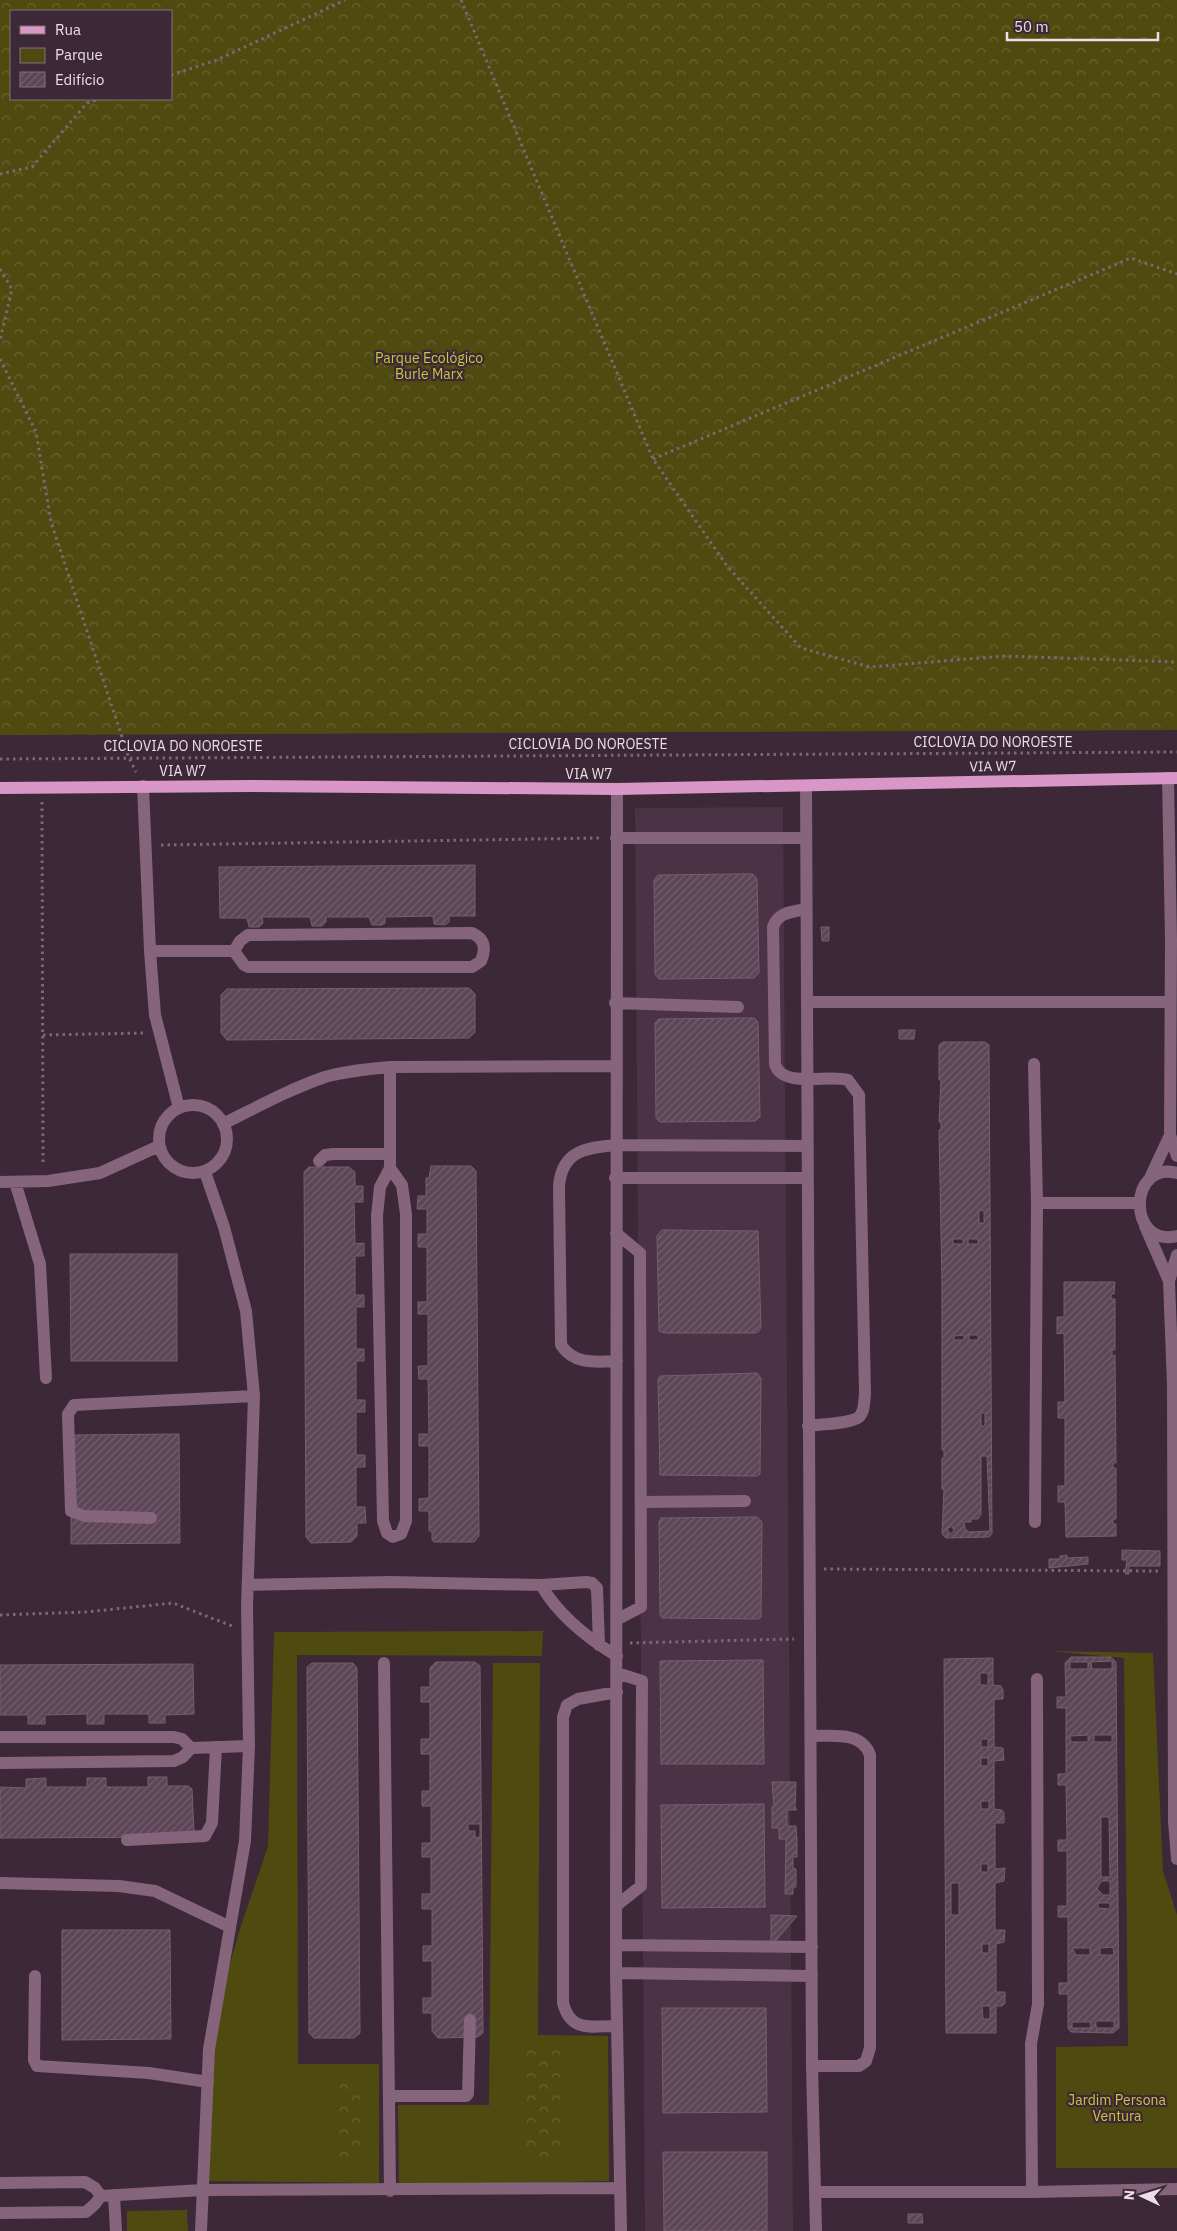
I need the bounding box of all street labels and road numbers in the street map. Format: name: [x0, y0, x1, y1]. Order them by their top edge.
street label: CICLOVIA DO NOROESTE: [913, 733, 1073, 751]
street label: CICLOVIA DO NOROESTE: [508, 735, 668, 753]
street label: CICLOVIA DO NOROESTE: [103, 737, 263, 755]
street label: VIA W7: [969, 757, 1017, 775]
street label: VIA W7: [159, 762, 207, 780]
street label: VIA W7: [565, 765, 613, 783]

